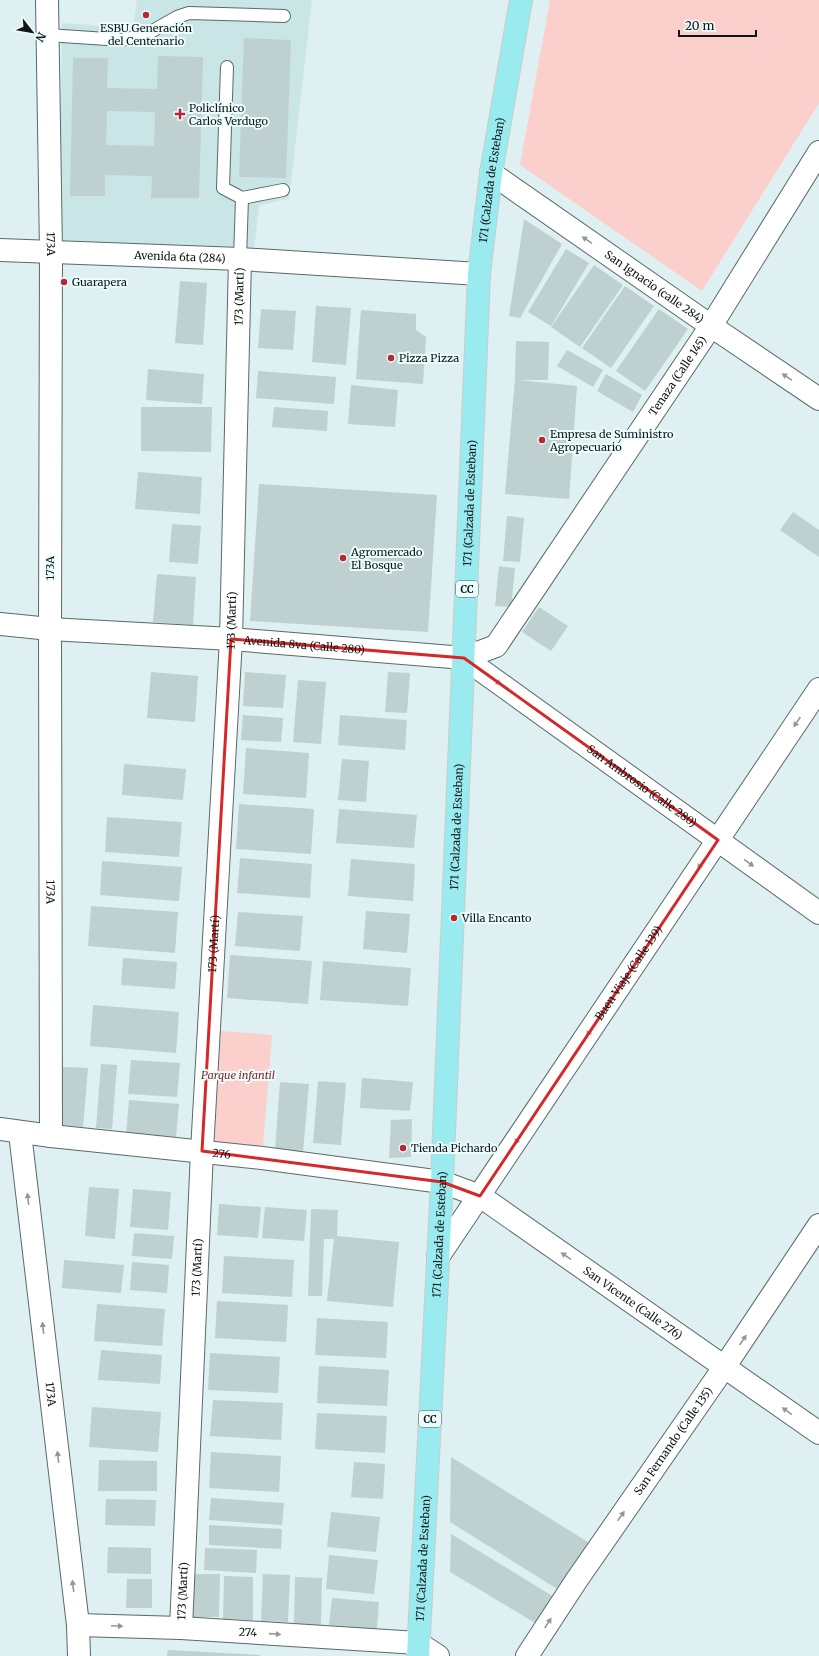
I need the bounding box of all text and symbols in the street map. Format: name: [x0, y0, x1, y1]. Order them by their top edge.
marker: ESBU Generación del Centenario: [141, 10, 151, 20]
north arrow: [12, 12, 52, 52]
scale bar: [679, 12, 756, 38]
text: 20 m: [685, 18, 714, 33]
place label: ESBU Generación del Centenario: [100, 21, 193, 48]
text: N: [32, 30, 49, 45]
place label: Policlínico Carlos Verdugo: [189, 101, 269, 128]
marker: Policlínico Carlos Verdugo: [174, 108, 186, 120]
street label: 171 (Calzada de Esteban): [476, 116, 507, 244]
street label: 173A: [44, 232, 58, 256]
one-way arrow: [582, 236, 593, 244]
street label: San Ignacio (calle 284): [602, 247, 707, 326]
street label: Avenida 6ta (284): [133, 248, 226, 265]
street label: 173 (Martí): [231, 267, 247, 325]
place label: Guarapera: [72, 275, 127, 289]
marker: Guarapera: [59, 277, 69, 287]
street label: Tenaza (Calle 145): [646, 333, 709, 418]
place label: Pizza Pizza: [399, 351, 459, 365]
marker: Pizza Pizza: [386, 353, 396, 363]
one-way arrow: [781, 373, 792, 381]
place label: Empresa de Suministro Agropecuario: [549, 427, 674, 454]
marker: Empresa de Suministro Agropecuario: [537, 435, 547, 445]
street label: 171 (Calzada de Esteban): [460, 440, 479, 567]
place label: Agromercado El Bosque: [350, 545, 423, 572]
marker: Agromercado El Bosque: [338, 553, 348, 563]
street label: 173A: [43, 556, 57, 580]
road number: CC: [456, 581, 478, 597]
street label: 173 (Martí): [223, 591, 239, 650]
street label: Avenida 8va (Calle 280): [242, 633, 365, 657]
one-way arrow: [490, 677, 501, 685]
one-way arrow: [793, 716, 801, 727]
street label: San Ambrosio (Calle 280): [584, 742, 700, 830]
street label: 171 (Calzada de Esteban): [447, 763, 466, 890]
one-way arrow: [697, 859, 705, 870]
one-way arrow: [744, 859, 755, 867]
street label: 173A: [43, 880, 58, 904]
place label: Villa Encanto: [461, 911, 532, 925]
marker: Villa Encanto: [449, 913, 459, 923]
street label: 173 (Martí): [205, 915, 222, 973]
street label: Buen Viaje (Calle 139): [592, 923, 665, 1023]
one-way arrow: [586, 1025, 594, 1036]
park label: Parque infantil: [201, 1068, 275, 1082]
one-way arrow: [514, 1133, 522, 1144]
place label: Tienda Pichardo: [411, 1141, 498, 1155]
marker: Tienda Pichardo: [398, 1143, 408, 1153]
street label: 276: [212, 1146, 232, 1162]
street label: 171 (Calzada de Esteban): [429, 1171, 449, 1298]
one-way arrow: [25, 1193, 31, 1205]
street label: 173 (Martí): [189, 1238, 205, 1297]
one-way arrow: [561, 1252, 571, 1260]
street label: San Vicente (Calle 276): [580, 1263, 685, 1342]
one-way arrow: [40, 1322, 46, 1334]
one-way arrow: [739, 1335, 747, 1345]
street label: 173A: [42, 1381, 59, 1407]
street label: San Fernando (Calle 135): [631, 1384, 715, 1498]
one-way arrow: [782, 1407, 793, 1415]
road number: CC: [419, 1411, 441, 1427]
one-way arrow: [55, 1451, 62, 1463]
street label: 171 (Calzada de Esteban): [413, 1495, 433, 1622]
one-way arrow: [617, 1511, 625, 1521]
street label: 173 (Martí): [174, 1562, 191, 1620]
one-way arrow: [70, 1580, 77, 1592]
one-way arrow: [544, 1618, 552, 1629]
one-way arrow: [111, 1623, 124, 1629]
street label: 274: [238, 1625, 258, 1640]
one-way arrow: [269, 1631, 282, 1637]

